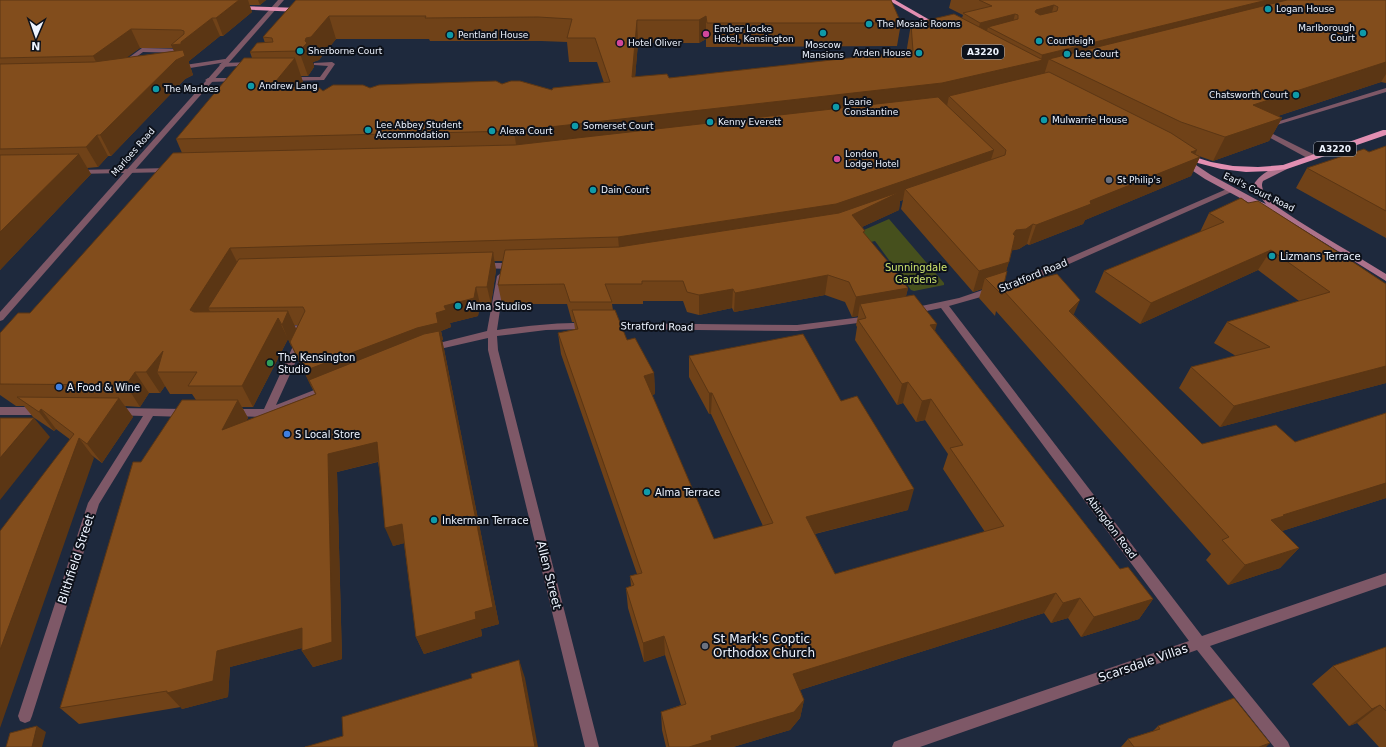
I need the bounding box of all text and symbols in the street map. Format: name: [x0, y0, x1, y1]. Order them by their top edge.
marker: Logan House: [1263, 4, 1273, 14]
place label: Logan House: [1276, 4, 1335, 14]
north arrow: [16, 16, 56, 56]
marker: The Mosaic Rooms: [864, 19, 874, 29]
place label: The Mosaic Rooms: [876, 19, 961, 29]
place label: Marlborough Court: [1298, 23, 1355, 43]
place label: Ember Locke Hotel, Kensington: [714, 24, 794, 44]
marker: Moscow Mansions: [818, 28, 828, 38]
marker: Marlborough Court: [1358, 28, 1368, 38]
marker: Ember Locke Hotel, Kensington: [701, 29, 711, 39]
marker: Pentland House: [445, 30, 455, 40]
place label: Pentland House: [458, 30, 529, 40]
marker: Courtleigh: [1034, 36, 1044, 46]
place label: Courtleigh: [1047, 36, 1094, 46]
marker: Hotel Oliver: [615, 38, 625, 48]
place label: Hotel Oliver: [628, 38, 682, 48]
text: N: [31, 39, 41, 52]
place label: Moscow Mansions: [802, 40, 844, 60]
road number: A3220: [962, 45, 1004, 59]
marker: Sherborne Court: [295, 46, 305, 56]
place label: Sherborne Court: [308, 46, 383, 56]
place label: Arden House: [853, 48, 911, 58]
marker: Arden House: [914, 48, 924, 58]
marker: Lee Court: [1062, 49, 1072, 59]
place label: Lee Court: [1075, 49, 1119, 59]
marker: Andrew Lang: [246, 81, 256, 91]
place label: Andrew Lang: [259, 81, 318, 91]
marker: The Marloes: [151, 84, 161, 94]
place label: The Marloes: [163, 84, 219, 94]
place label: Chatsworth Court: [1209, 90, 1288, 100]
marker: Chatsworth Court: [1291, 90, 1301, 100]
place label: Learie Constantine: [844, 97, 899, 117]
marker: Learie Constantine: [831, 102, 841, 112]
marker: Mulwarrie House: [1039, 115, 1049, 125]
place label: Mulwarrie House: [1052, 115, 1128, 125]
marker: Kenny Everett: [705, 117, 715, 127]
place label: Kenny Everett: [718, 117, 782, 127]
place label: Lee Abbey Student Accommodation: [376, 120, 462, 140]
marker: Somerset Court: [570, 121, 580, 131]
place label: Somerset Court: [583, 121, 654, 131]
marker: Lee Abbey Student Accommodation: [363, 125, 373, 135]
street label: Marloes Road: [109, 126, 157, 178]
marker: Alexa Court: [487, 126, 497, 136]
place label: Alexa Court: [500, 126, 553, 136]
road number: A3220: [1314, 142, 1356, 156]
place label: London Lodge Hotel: [845, 149, 899, 169]
marker: London Lodge Hotel: [832, 154, 842, 164]
street label: Earl's Court Road: [1222, 170, 1296, 214]
marker: St Philip's: [1104, 175, 1114, 185]
place label: St Philip's: [1117, 175, 1161, 185]
marker: Dain Court: [588, 185, 598, 195]
place label: Dain Court: [601, 185, 650, 195]
marker: Lizmans Terrace: [1267, 251, 1277, 261]
place label: Lizmans Terrace: [1280, 251, 1361, 262]
street label: Stratford Road: [997, 257, 1069, 294]
park label: Sunningdale Gardens: [885, 262, 947, 285]
marker: Alma Studios: [453, 301, 463, 311]
place label: Alma Studios: [466, 301, 532, 312]
street label: Stratford Road: [621, 320, 693, 333]
place label: The Kensington Studio: [277, 352, 355, 375]
marker: The Kensington Studio: [265, 358, 275, 368]
marker: A Food & Wine: [54, 382, 64, 392]
place label: A Food & Wine: [67, 382, 140, 393]
marker: S Local Store: [282, 429, 292, 439]
place label: S Local Store: [295, 429, 360, 440]
marker: Alma Terrace: [642, 487, 652, 497]
place label: Alma Terrace: [655, 487, 720, 498]
street label: Abingdon Road: [1084, 494, 1139, 561]
street label: Blithfield Street: [55, 512, 97, 606]
marker: Inkerman Terrace: [429, 515, 439, 525]
place label: Inkerman Terrace: [442, 515, 529, 526]
street label: Allen Street: [534, 539, 564, 611]
place label: St Mark's Coptic Orthodox Church: [713, 632, 815, 660]
marker: St Mark's Coptic Orthodox Church: [700, 641, 710, 651]
street label: Scarsdale Villas: [1096, 641, 1190, 685]

